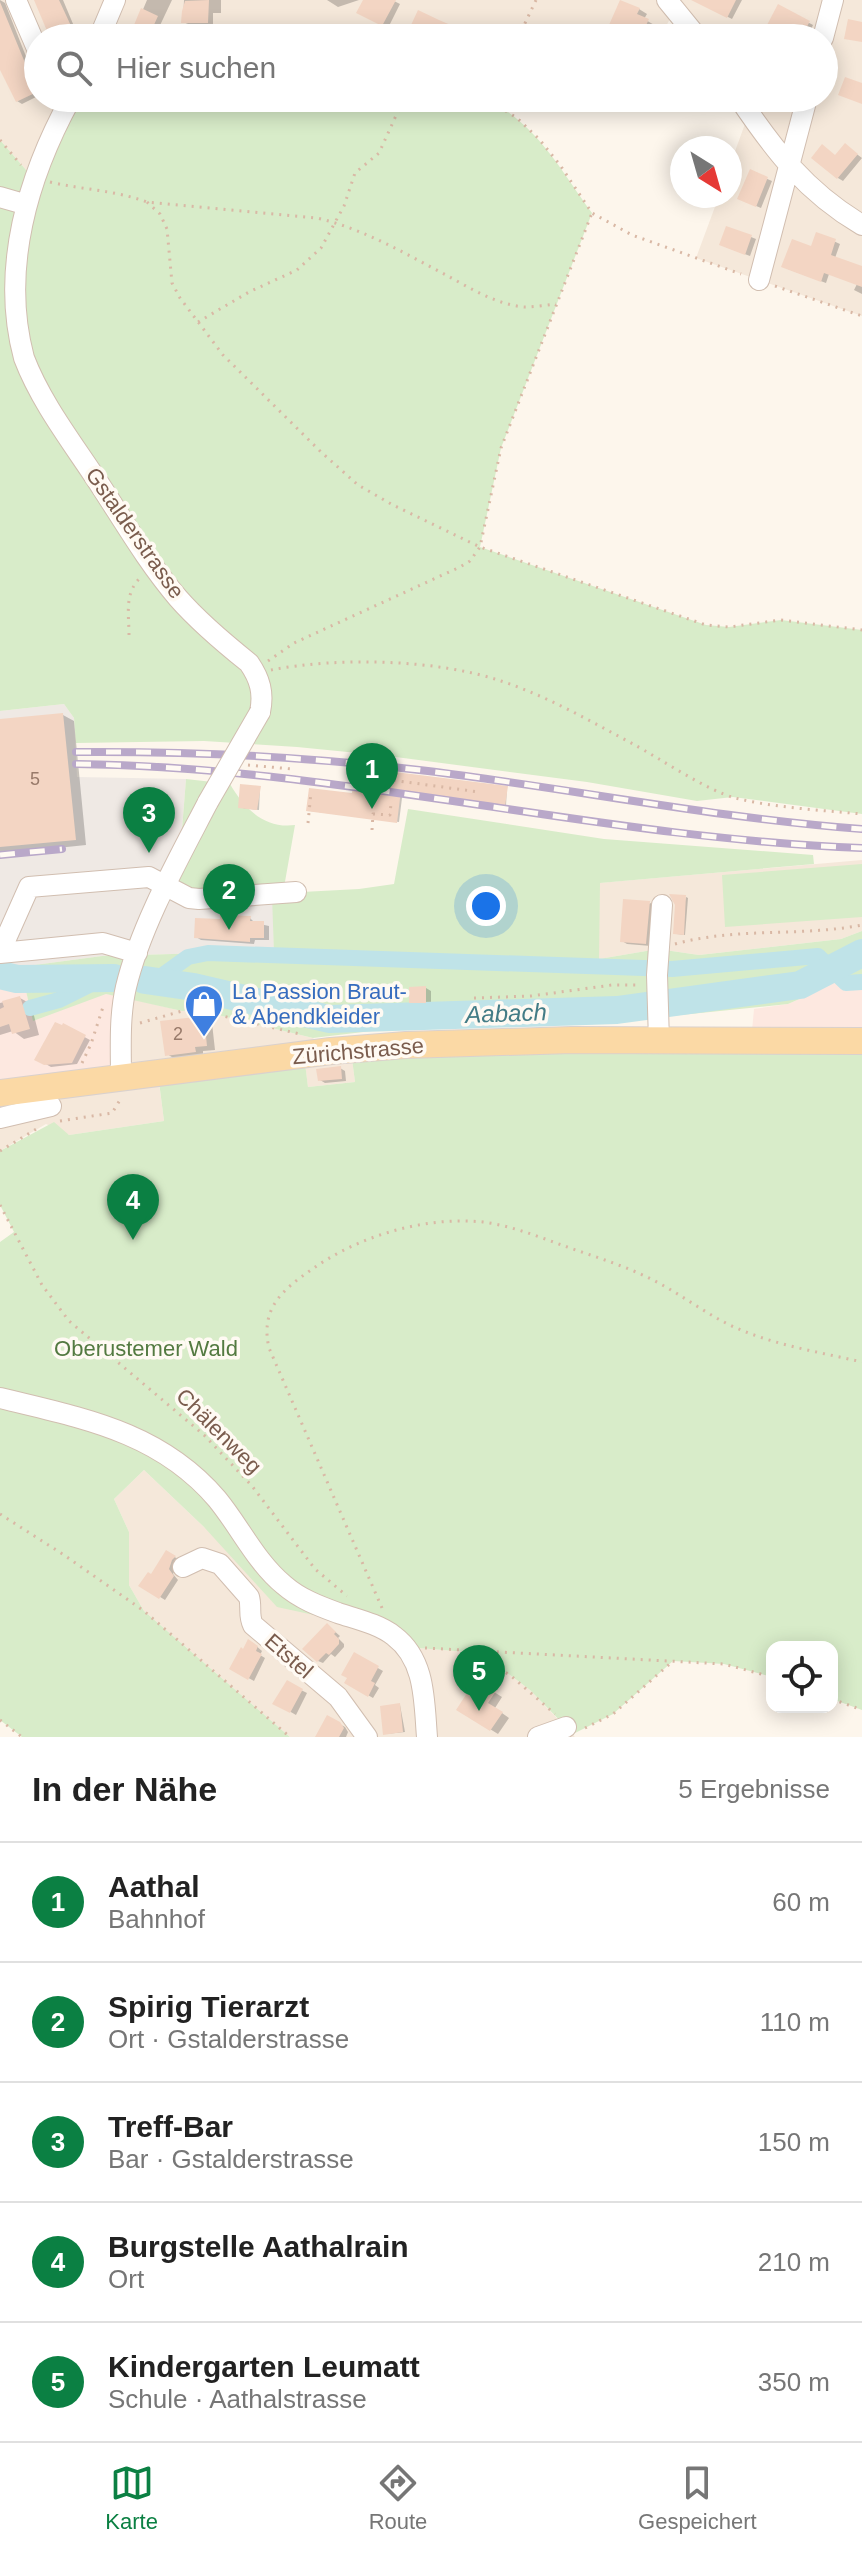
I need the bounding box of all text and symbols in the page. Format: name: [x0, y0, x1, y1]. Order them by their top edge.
search box: [24, 24, 838, 112]
icon: search: [52, 46, 96, 90]
text: Hier suchen: [116, 51, 276, 84]
north arrow: [670, 136, 742, 208]
street label: Gstalderstrasse: [81, 463, 189, 603]
pin: 1: [346, 743, 398, 809]
house number: 5: [30, 769, 40, 789]
pin: 3: [123, 787, 175, 853]
pin: 2: [203, 864, 255, 930]
your location: [466, 886, 506, 926]
place label: La Passion Braut- & Abendkleider: [232, 979, 407, 1029]
shop icon: La Passion Braut- & Abendkleider: [183, 983, 225, 1038]
water label: Aabach: [463, 998, 547, 1028]
house number: 2: [173, 1024, 183, 1044]
street label: Zürichstrasse: [291, 1033, 425, 1069]
pin: 4: [107, 1174, 159, 1240]
park label: Oberustemer Wald: [54, 1336, 238, 1361]
street label: Chälenweg: [171, 1383, 267, 1479]
street label: Etstel: [260, 1629, 318, 1683]
map controls: [766, 1641, 838, 1713]
button: locate: [766, 1641, 838, 1713]
pin: 5: [453, 1645, 505, 1711]
text: In der Nähe: [32, 1770, 217, 1808]
text: 5 Ergebnisse: [678, 1774, 830, 1804]
text: Aathal: [108, 1870, 200, 1903]
text: 1: [51, 1887, 65, 1917]
text: 60 m: [772, 1887, 830, 1917]
text: Bahnhof: [108, 1904, 205, 1934]
text: Spirig Tierarzt: [108, 1990, 309, 2023]
text: 2: [51, 2007, 65, 2037]
text: 110 m: [760, 2007, 830, 2037]
text: Ort · Gstalderstrasse: [108, 2024, 349, 2054]
text: Treff-Bar: [108, 2110, 233, 2143]
text: 3: [51, 2127, 65, 2157]
text: 150 m: [758, 2127, 830, 2157]
text: Bar · Gstalderstrasse: [108, 2144, 354, 2174]
text: Burgstelle Aathalrain: [108, 2230, 409, 2263]
text: 4: [51, 2247, 65, 2277]
text: 210 m: [758, 2247, 830, 2277]
text: Ort: [108, 2264, 144, 2294]
text: Kindergarten Leumatt: [108, 2350, 420, 2383]
text: 5: [51, 2367, 65, 2397]
text: 350 m: [758, 2367, 830, 2397]
text: Schule · Aathalstrasse: [108, 2384, 367, 2414]
tab: Karte: [105, 2461, 158, 2535]
tab: Route: [369, 2461, 427, 2535]
tab: Gespeichert: [638, 2461, 757, 2535]

